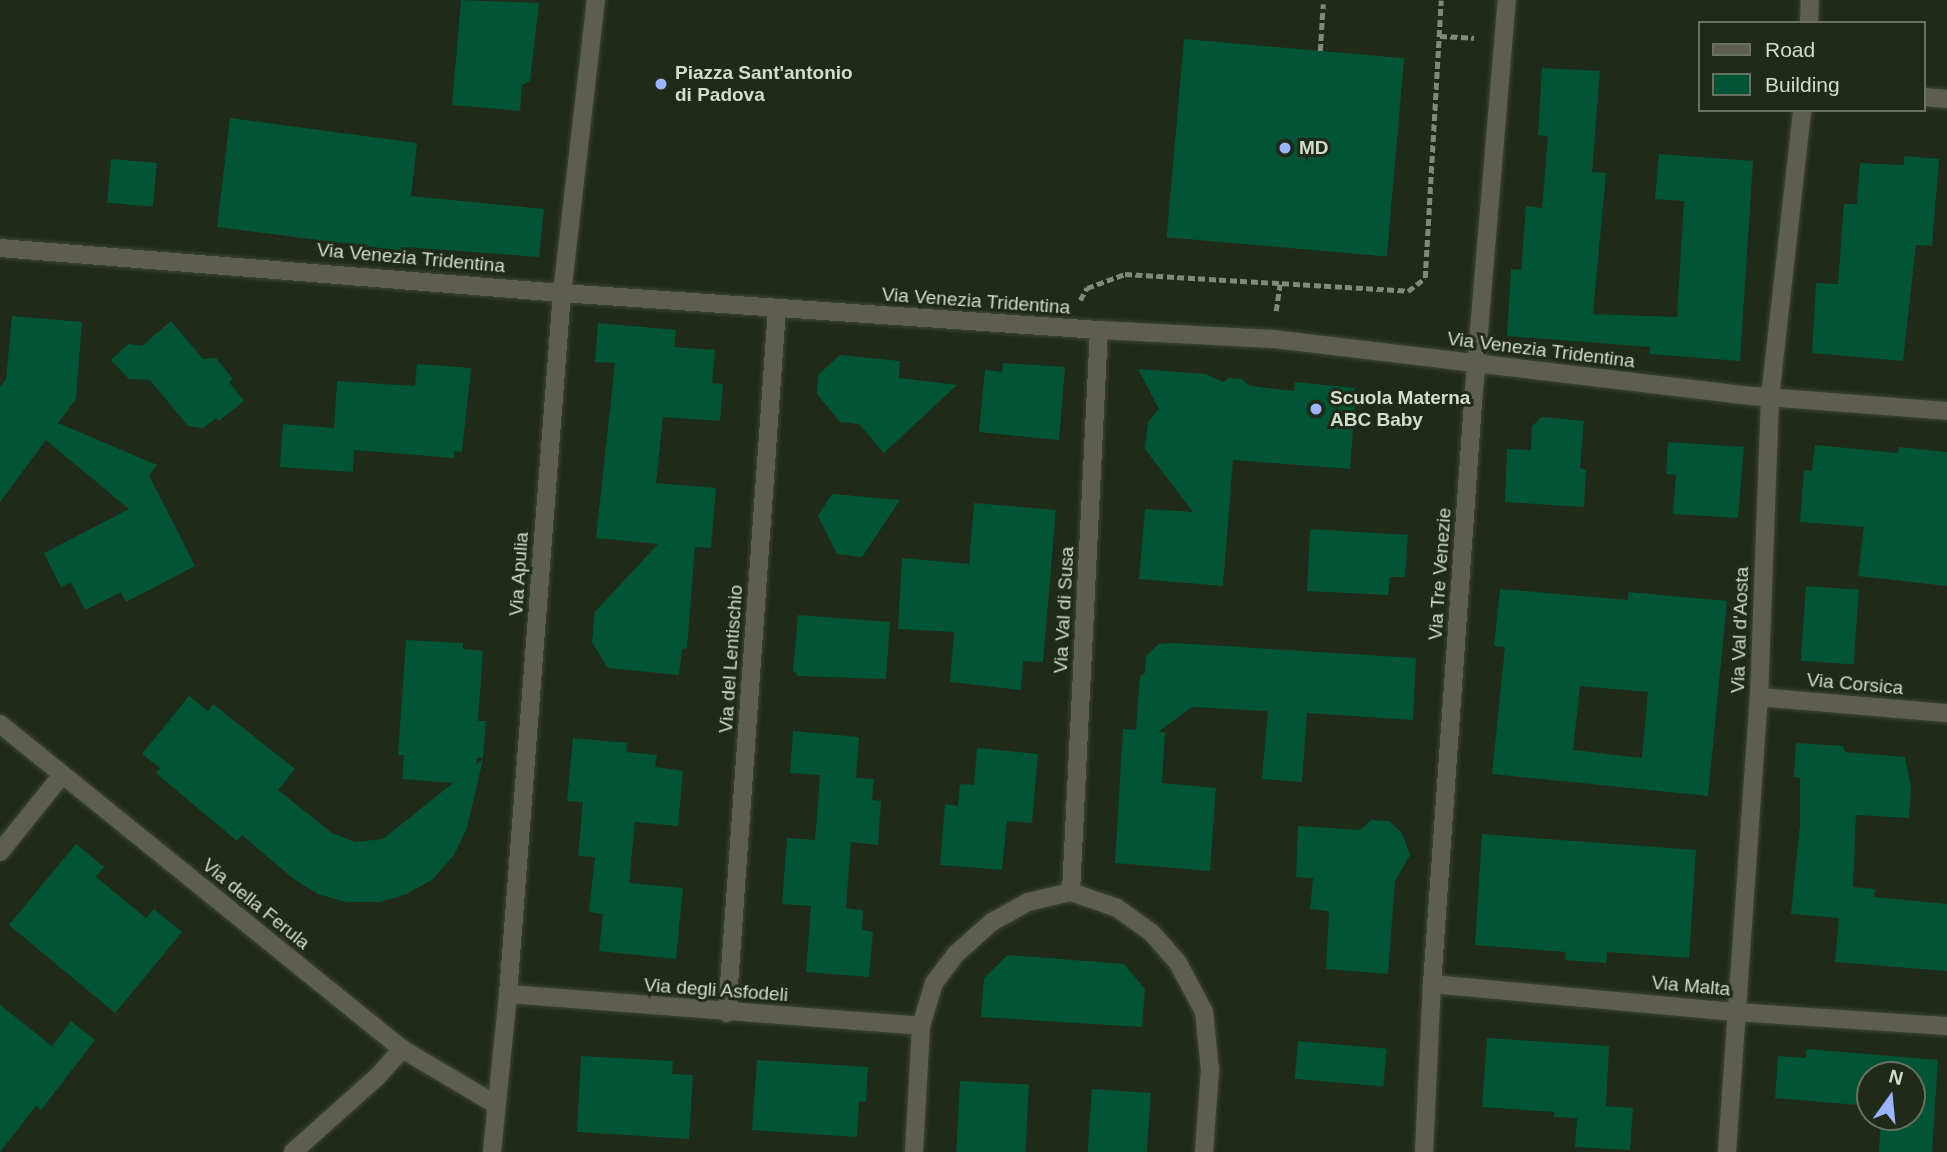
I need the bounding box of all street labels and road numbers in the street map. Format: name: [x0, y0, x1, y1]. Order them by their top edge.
street label: Via Venezia Tridentina: [316, 238, 506, 278]
street label: Via Venezia Tridentina: [881, 283, 1071, 319]
street label: Via Venezia Tridentina: [1446, 327, 1636, 373]
street label: Via Tre Venezie: [1424, 507, 1456, 641]
street label: Via Apulia: [505, 531, 533, 617]
street label: Via Val di Susa: [1049, 546, 1079, 674]
street label: Via Val d'Aosta: [1726, 566, 1754, 694]
street label: Via del Lentischio: [714, 584, 748, 734]
street label: Via Corsica: [1806, 668, 1904, 700]
street label: Via della Ferula: [198, 854, 314, 954]
street label: Via Malta: [1651, 971, 1731, 1001]
street label: Via degli Asfodeli: [643, 974, 789, 1006]

